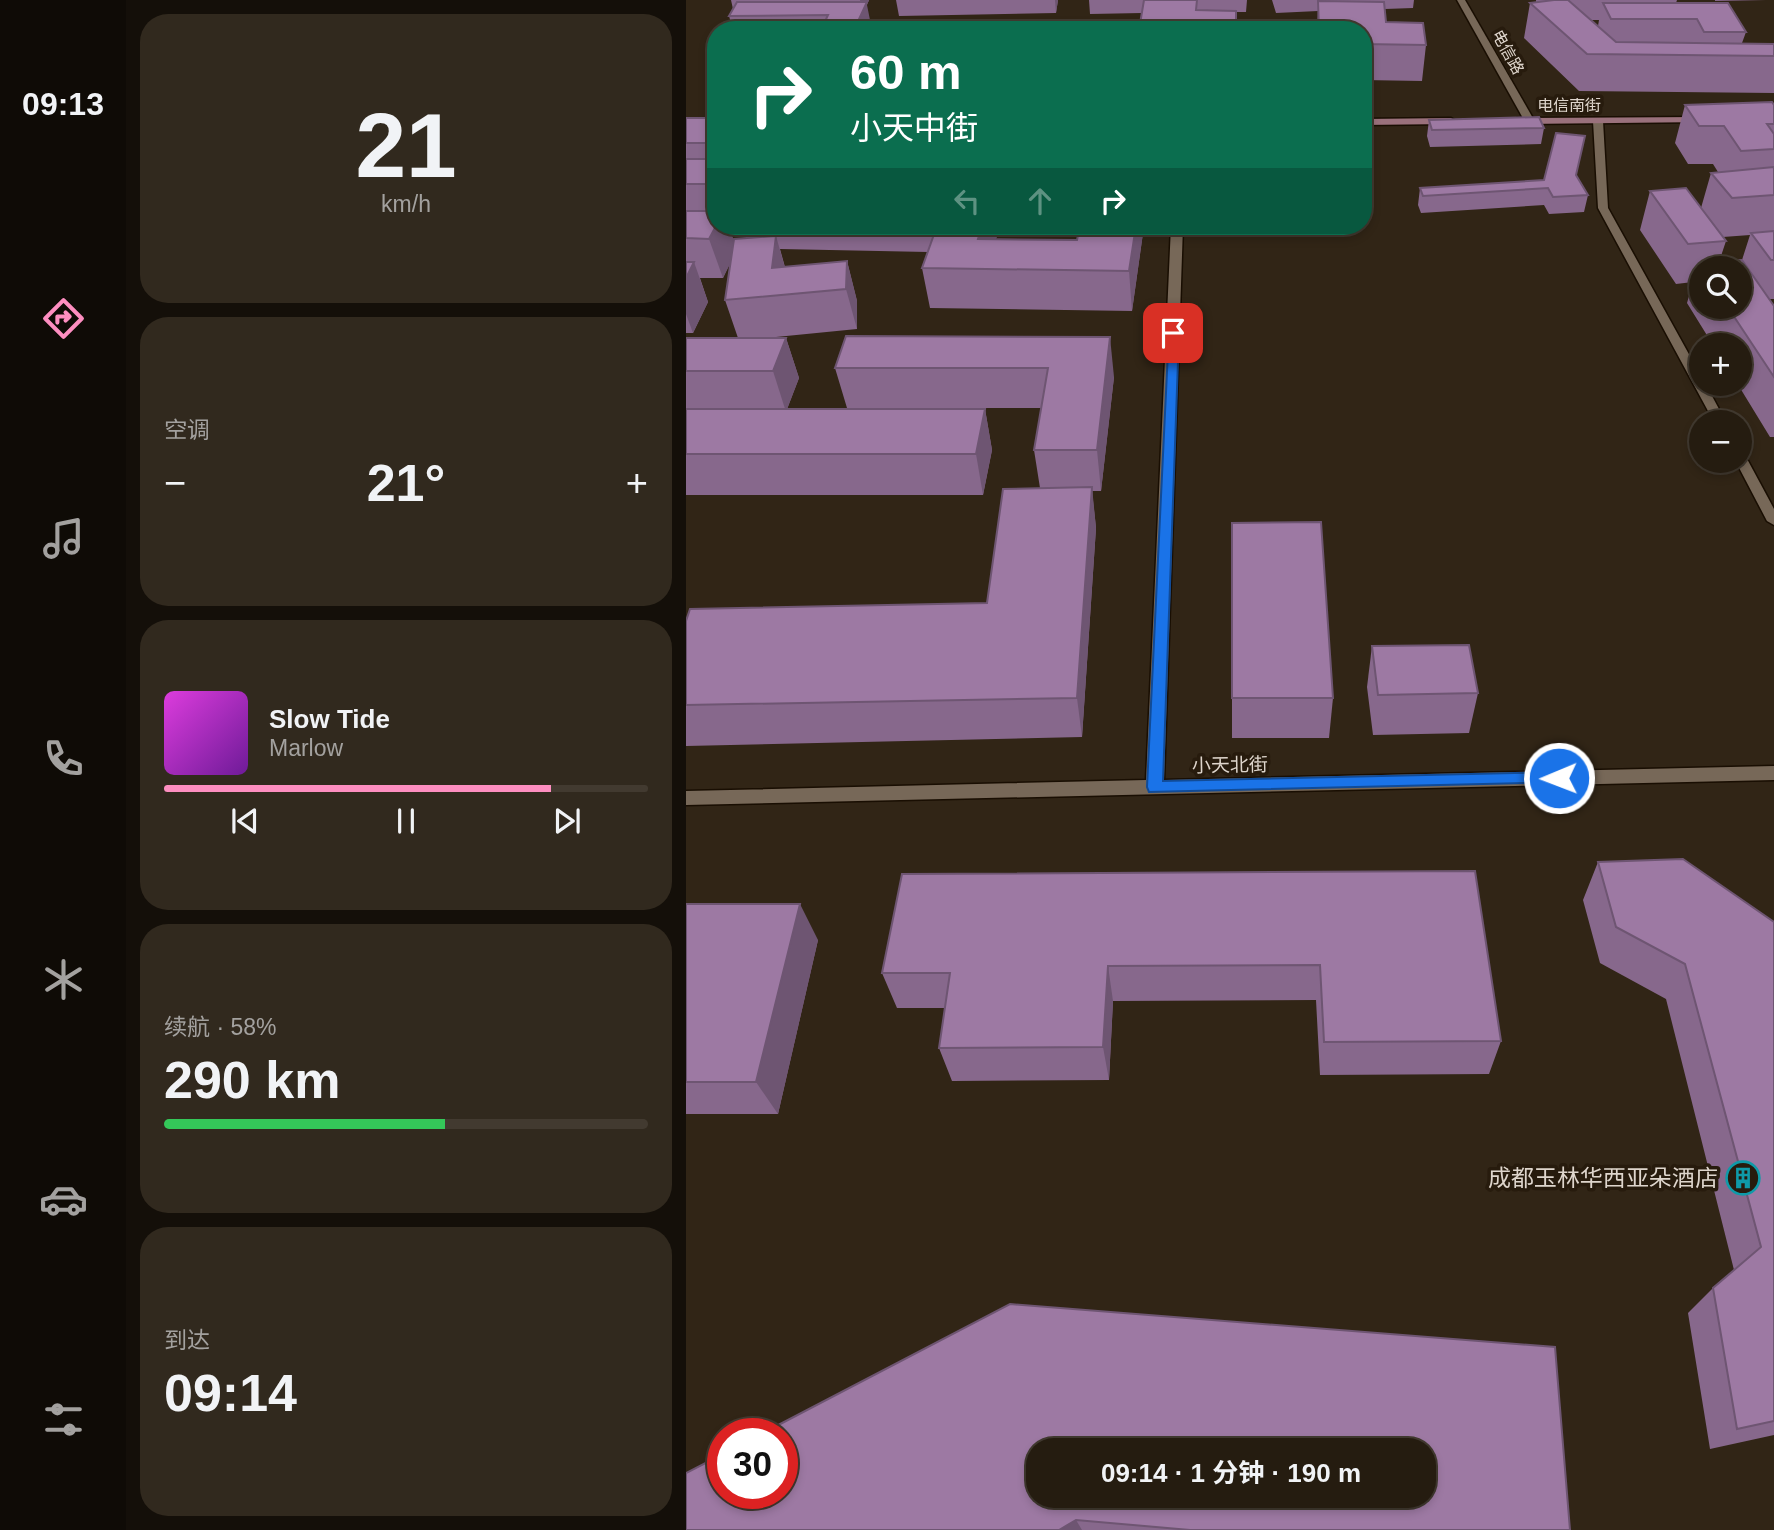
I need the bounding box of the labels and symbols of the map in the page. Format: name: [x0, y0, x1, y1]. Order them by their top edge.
street label: 电信路: [1489, 27, 1527, 77]
street label: 电信南街: [1537, 97, 1601, 114]
pin: [1143, 303, 1203, 363]
position arrow: [1522, 741, 1596, 815]
street label: 小天北街: [1192, 754, 1268, 776]
building icon: 成都玉林华西亚朵酒店: [1724, 1159, 1762, 1197]
place label: 成都玉林华西亚朵酒店: [1488, 1165, 1718, 1191]
speed limit sign: 30: [707, 1418, 798, 1509]

